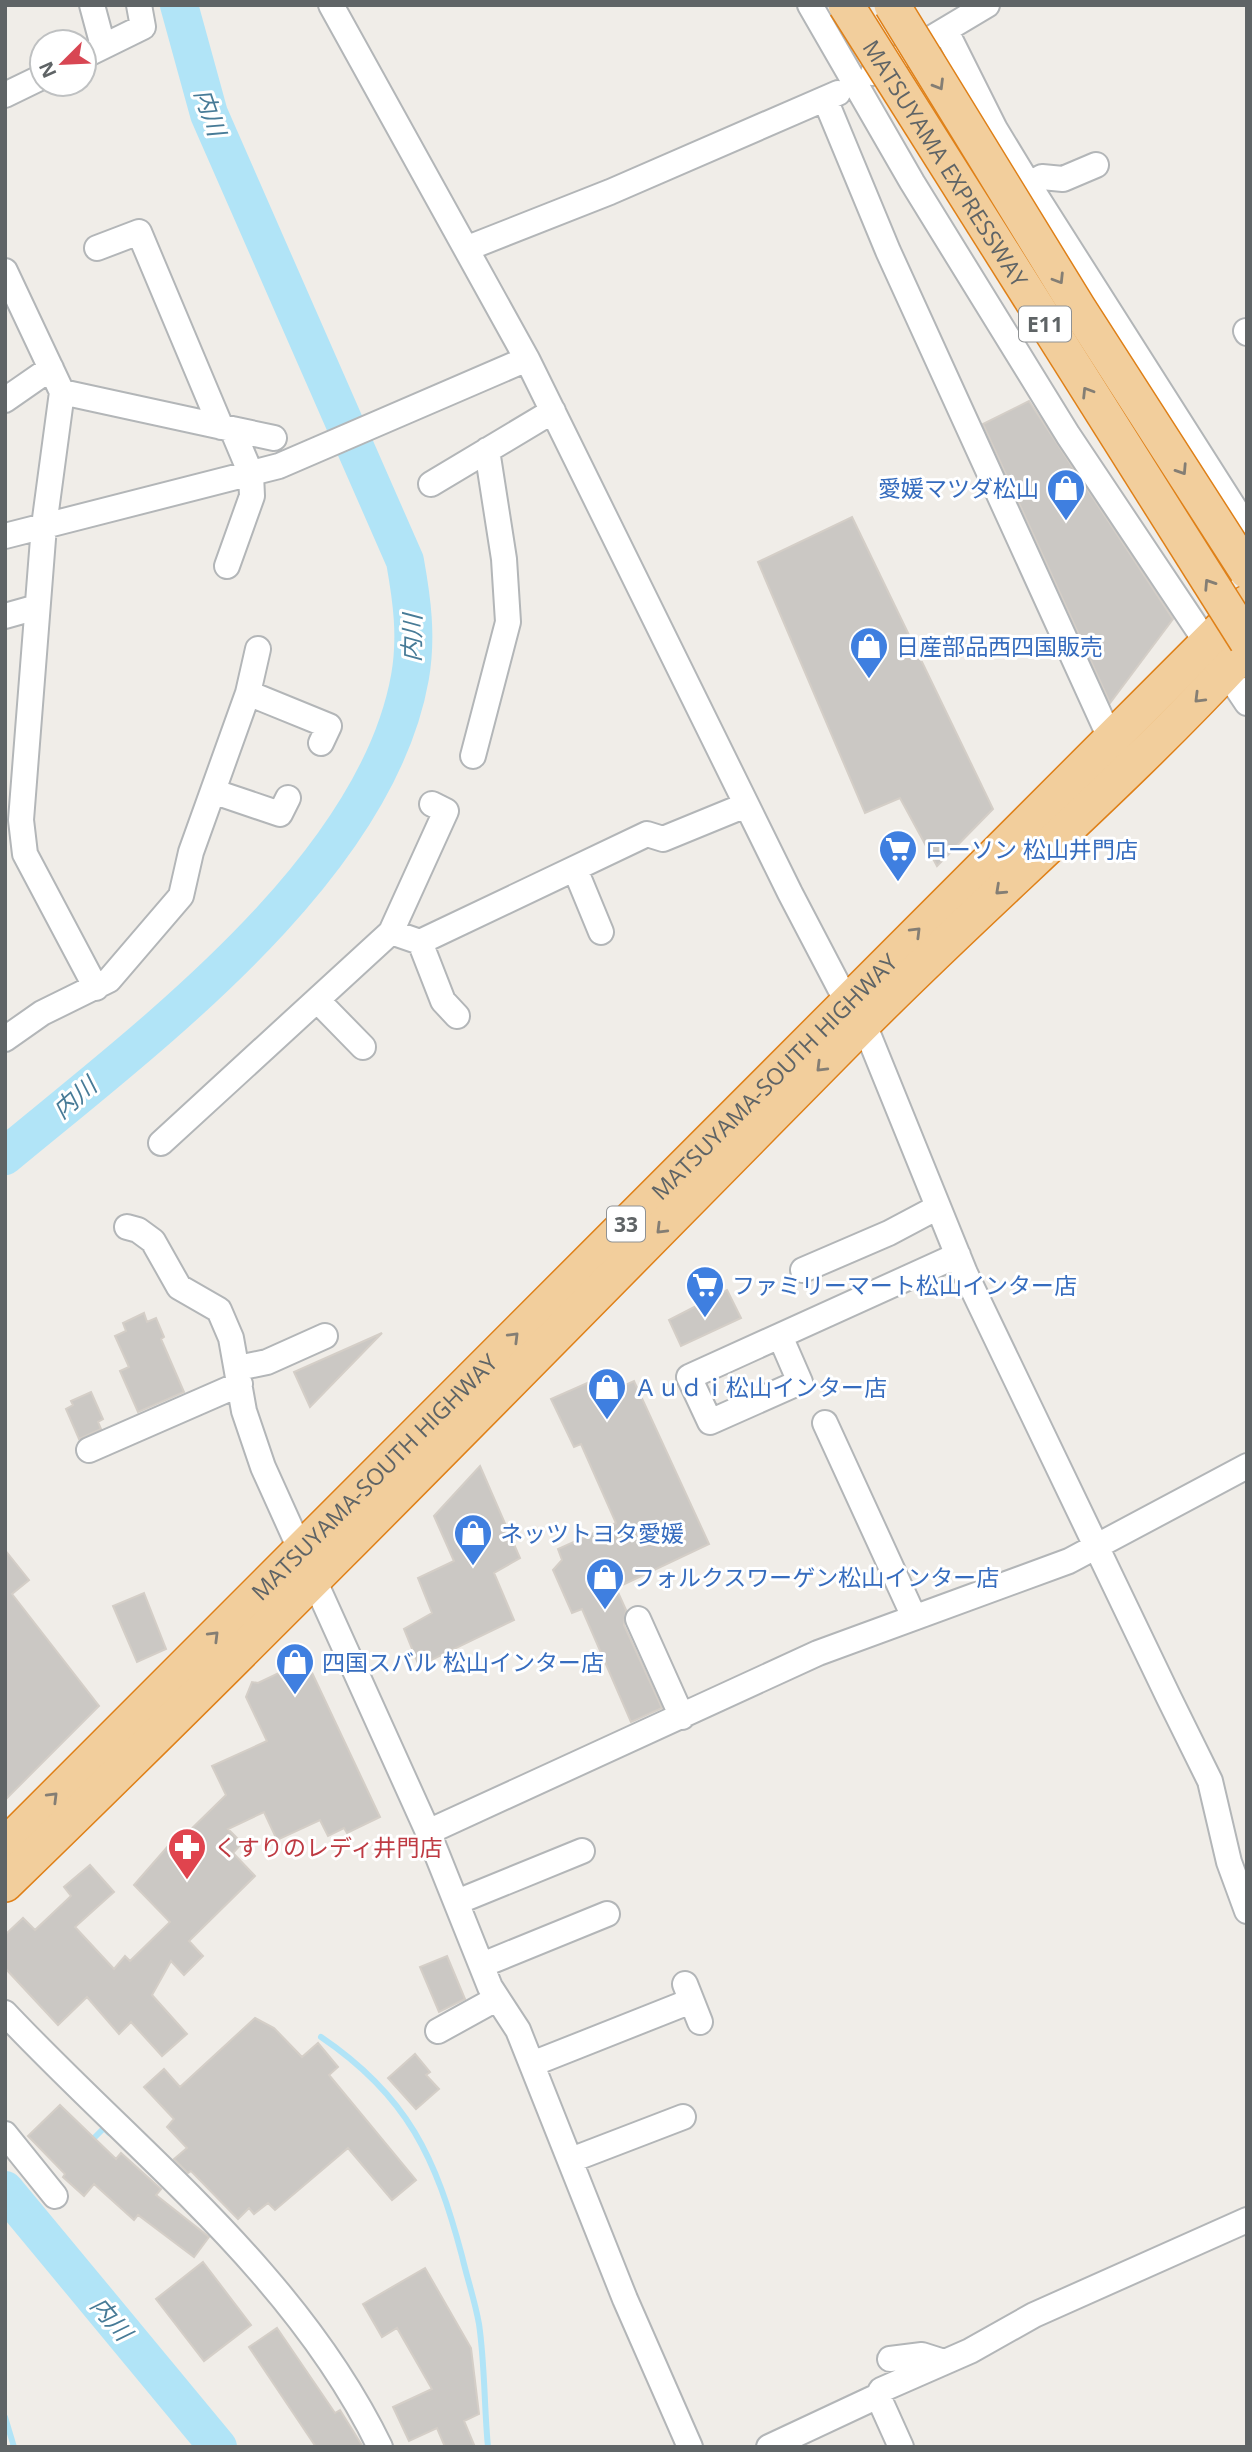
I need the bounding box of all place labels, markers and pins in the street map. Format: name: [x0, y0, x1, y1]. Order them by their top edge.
shop icon: 愛媛マツダ松山: [1045, 467, 1087, 522]
place label: 愛媛マツダ松山: [878, 472, 1039, 504]
shop icon: 日産部品西四国販売: [848, 625, 890, 680]
place label: 日産部品西四国販売: [896, 630, 1103, 662]
supermarket icon: ローソン 松山井門店: [877, 828, 919, 883]
place label: ローソン 松山井門店: [925, 833, 1138, 865]
supermarket icon: ファミリーマート松山インター店: [684, 1264, 726, 1319]
place label: ファミリーマート松山インター店: [732, 1269, 1077, 1301]
shop icon: Ａｕｄｉ松山インター店: [586, 1366, 628, 1421]
place label: Ａｕｄｉ松山インター店: [634, 1371, 887, 1403]
shop icon: ネッツトヨタ愛媛: [452, 1512, 494, 1567]
place label: ネッツトヨタ愛媛: [500, 1517, 684, 1549]
shop icon: フォルクスワーゲン松山インター店: [584, 1556, 626, 1611]
place label: フォルクスワーゲン松山インター店: [632, 1561, 999, 1593]
shop icon: 四国スバル 松山インター店: [274, 1641, 316, 1696]
place label: 四国スバル 松山インター店: [322, 1646, 604, 1678]
pharmacy icon: くすりのレディ井門店: [166, 1826, 208, 1881]
place label: くすりのレディ井門店: [214, 1831, 442, 1863]

